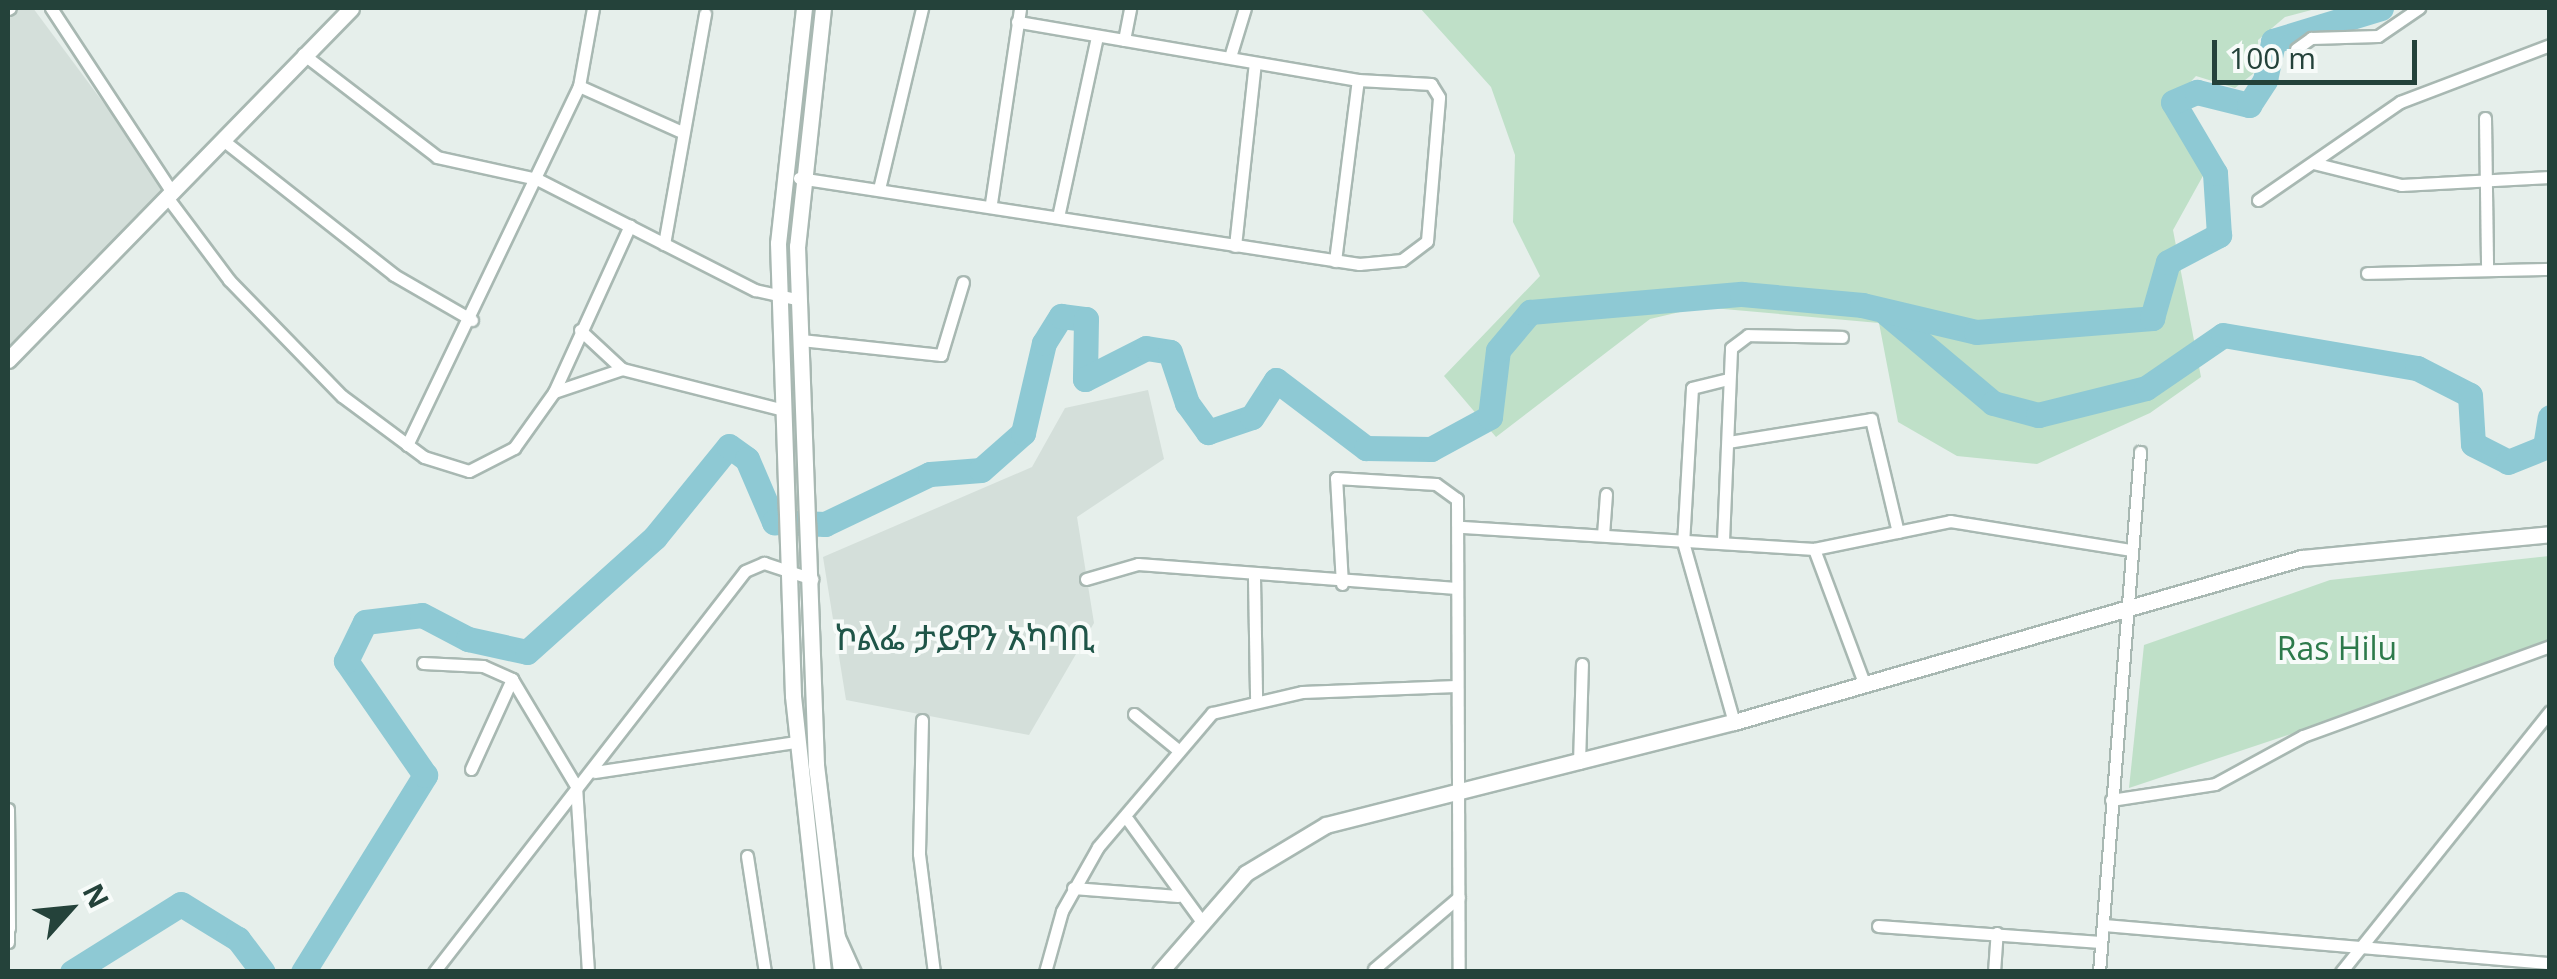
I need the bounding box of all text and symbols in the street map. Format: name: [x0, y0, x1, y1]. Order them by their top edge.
scale bar: [2217, 20, 2422, 82]
text: 100 m: [2229, 37, 2316, 78]
district label: ኮልፌ ታይዋን አካባቢ: [835, 616, 1095, 658]
park label: Ras Hilu: [2277, 629, 2397, 667]
north arrow: [20, 859, 120, 959]
text: N: [75, 877, 119, 914]

